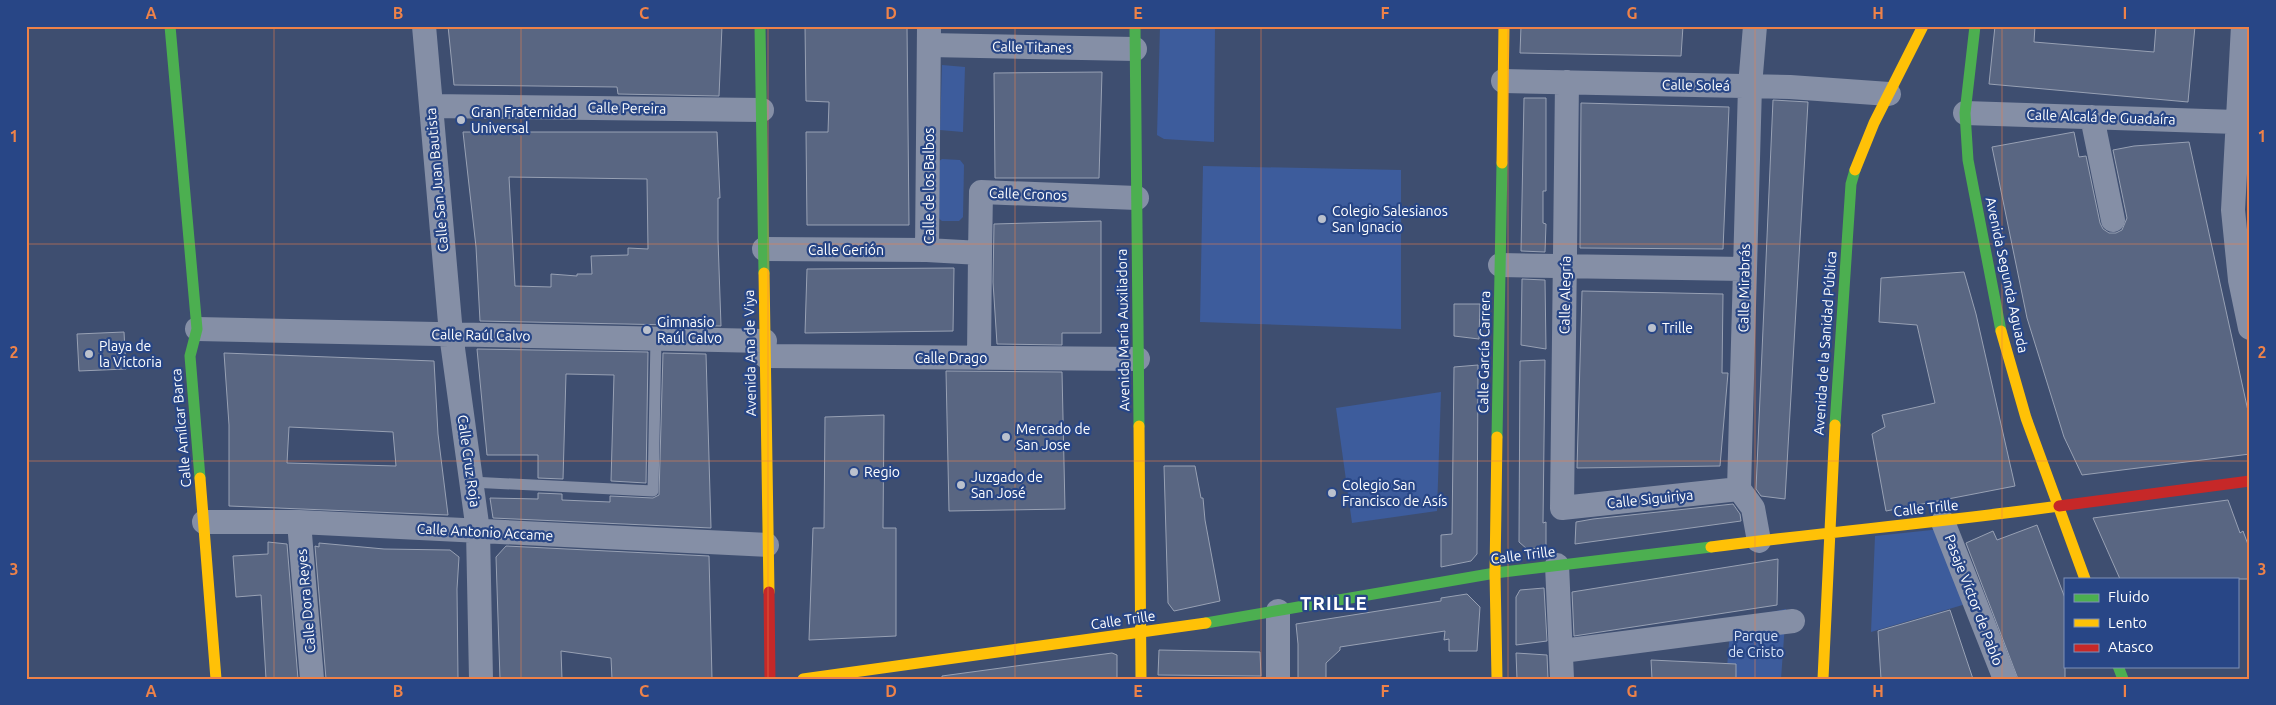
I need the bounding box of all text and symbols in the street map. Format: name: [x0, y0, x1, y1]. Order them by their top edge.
text: A: [145, 4, 157, 22]
text: B: [393, 4, 403, 22]
text: C: [639, 4, 649, 22]
text: D: [885, 4, 897, 22]
text: E: [1133, 4, 1143, 22]
text: F: [1381, 4, 1390, 22]
text: G: [1626, 4, 1638, 22]
text: H: [1872, 4, 1884, 22]
text: I: [2123, 4, 2127, 22]
street label: Calle Titanes: [992, 38, 1072, 56]
street label: Calle Soleá: [1662, 76, 1730, 94]
street label: Calle Pereira: [587, 99, 667, 117]
place label: Gran Fraternidad Universal: [471, 104, 577, 136]
street label: Calle Alcalá de Guadaíra: [2026, 106, 2176, 128]
street label: Calle San Juan Bautista: [423, 107, 451, 253]
marker: Gran Fraternidad Universal: [455, 114, 467, 126]
text: 1: [9, 127, 19, 145]
text: 1: [2257, 127, 2267, 145]
street label: Calle de los Balbos: [921, 128, 937, 244]
street label: Calle Cronos: [989, 185, 1067, 203]
street label: Avenida Segunda Aguada: [1983, 196, 2031, 354]
place label: Colegio Salesianos San Ignacio: [1332, 203, 1448, 235]
marker: Colegio Salesianos San Ignacio: [1316, 213, 1328, 225]
street label: Calle Gerión: [808, 242, 884, 258]
street label: Calle Mirabrás: [1735, 243, 1753, 333]
street label: Avenida María Auxiliadora: [1114, 249, 1132, 411]
street label: Avenida de la Sanidad Pública: [1811, 250, 1839, 436]
street label: Calle Alegría: [1556, 256, 1574, 334]
street label: Avenida Ana de Viya: [741, 290, 759, 416]
street label: Calle García Carrera: [1475, 290, 1493, 414]
place label: Gimnasio Raúl Calvo: [657, 314, 722, 346]
place label: Trille: [1662, 320, 1693, 336]
marker: Trille: [1646, 322, 1658, 334]
marker: Gimnasio Raúl Calvo: [641, 324, 653, 336]
street label: Calle Raúl Calvo: [431, 326, 531, 344]
place label: Playa de la Victoria: [99, 338, 162, 370]
text: 2: [9, 343, 19, 361]
text: 2: [2257, 343, 2267, 361]
marker: Playa de la Victoria: [83, 348, 95, 360]
street label: Calle Drago: [915, 350, 987, 366]
street label: Calle Amílcar Barca: [168, 368, 194, 488]
street label: Calle Cruz Roja: [455, 414, 483, 508]
place label: Mercado de San Jose: [1016, 421, 1090, 453]
marker: Mercado de San Jose: [1000, 431, 1012, 443]
place label: Regio: [864, 464, 900, 480]
marker: Regio: [848, 466, 860, 478]
place label: Juzgado de San José: [971, 469, 1043, 501]
place label: Colegio San Francisco de Asís: [1342, 477, 1447, 509]
marker: Juzgado de San José: [955, 479, 967, 491]
marker: Colegio San Francisco de Asís: [1326, 487, 1338, 499]
street label: Calle Siguiriya: [1606, 487, 1694, 511]
street label: Calle Trille: [1893, 497, 1959, 519]
street label: Calle Antonio Accame: [416, 520, 554, 544]
street label: Pasaje Víctor de Pablo: [1942, 532, 2006, 668]
street label: Calle Trille: [1490, 543, 1556, 567]
street label: Calle Dora Reyes: [293, 548, 319, 654]
text: 3: [9, 560, 19, 578]
text: 3: [2257, 560, 2267, 578]
legend: [2064, 578, 2238, 668]
text: Fluido: [2108, 588, 2150, 605]
district label: TRILLE: [1300, 592, 1368, 614]
street label: Calle Trille: [1090, 608, 1156, 632]
text: Lento: [2108, 614, 2147, 631]
park label: Parque de Cristo: [1728, 628, 1784, 660]
text: Atasco: [2108, 638, 2154, 655]
text: A: [145, 682, 157, 700]
text: B: [393, 682, 403, 700]
text: C: [639, 682, 649, 700]
text: D: [885, 682, 897, 700]
text: E: [1133, 682, 1143, 700]
text: F: [1381, 682, 1390, 700]
text: G: [1626, 682, 1638, 700]
text: H: [1872, 682, 1884, 700]
text: I: [2123, 682, 2127, 700]

